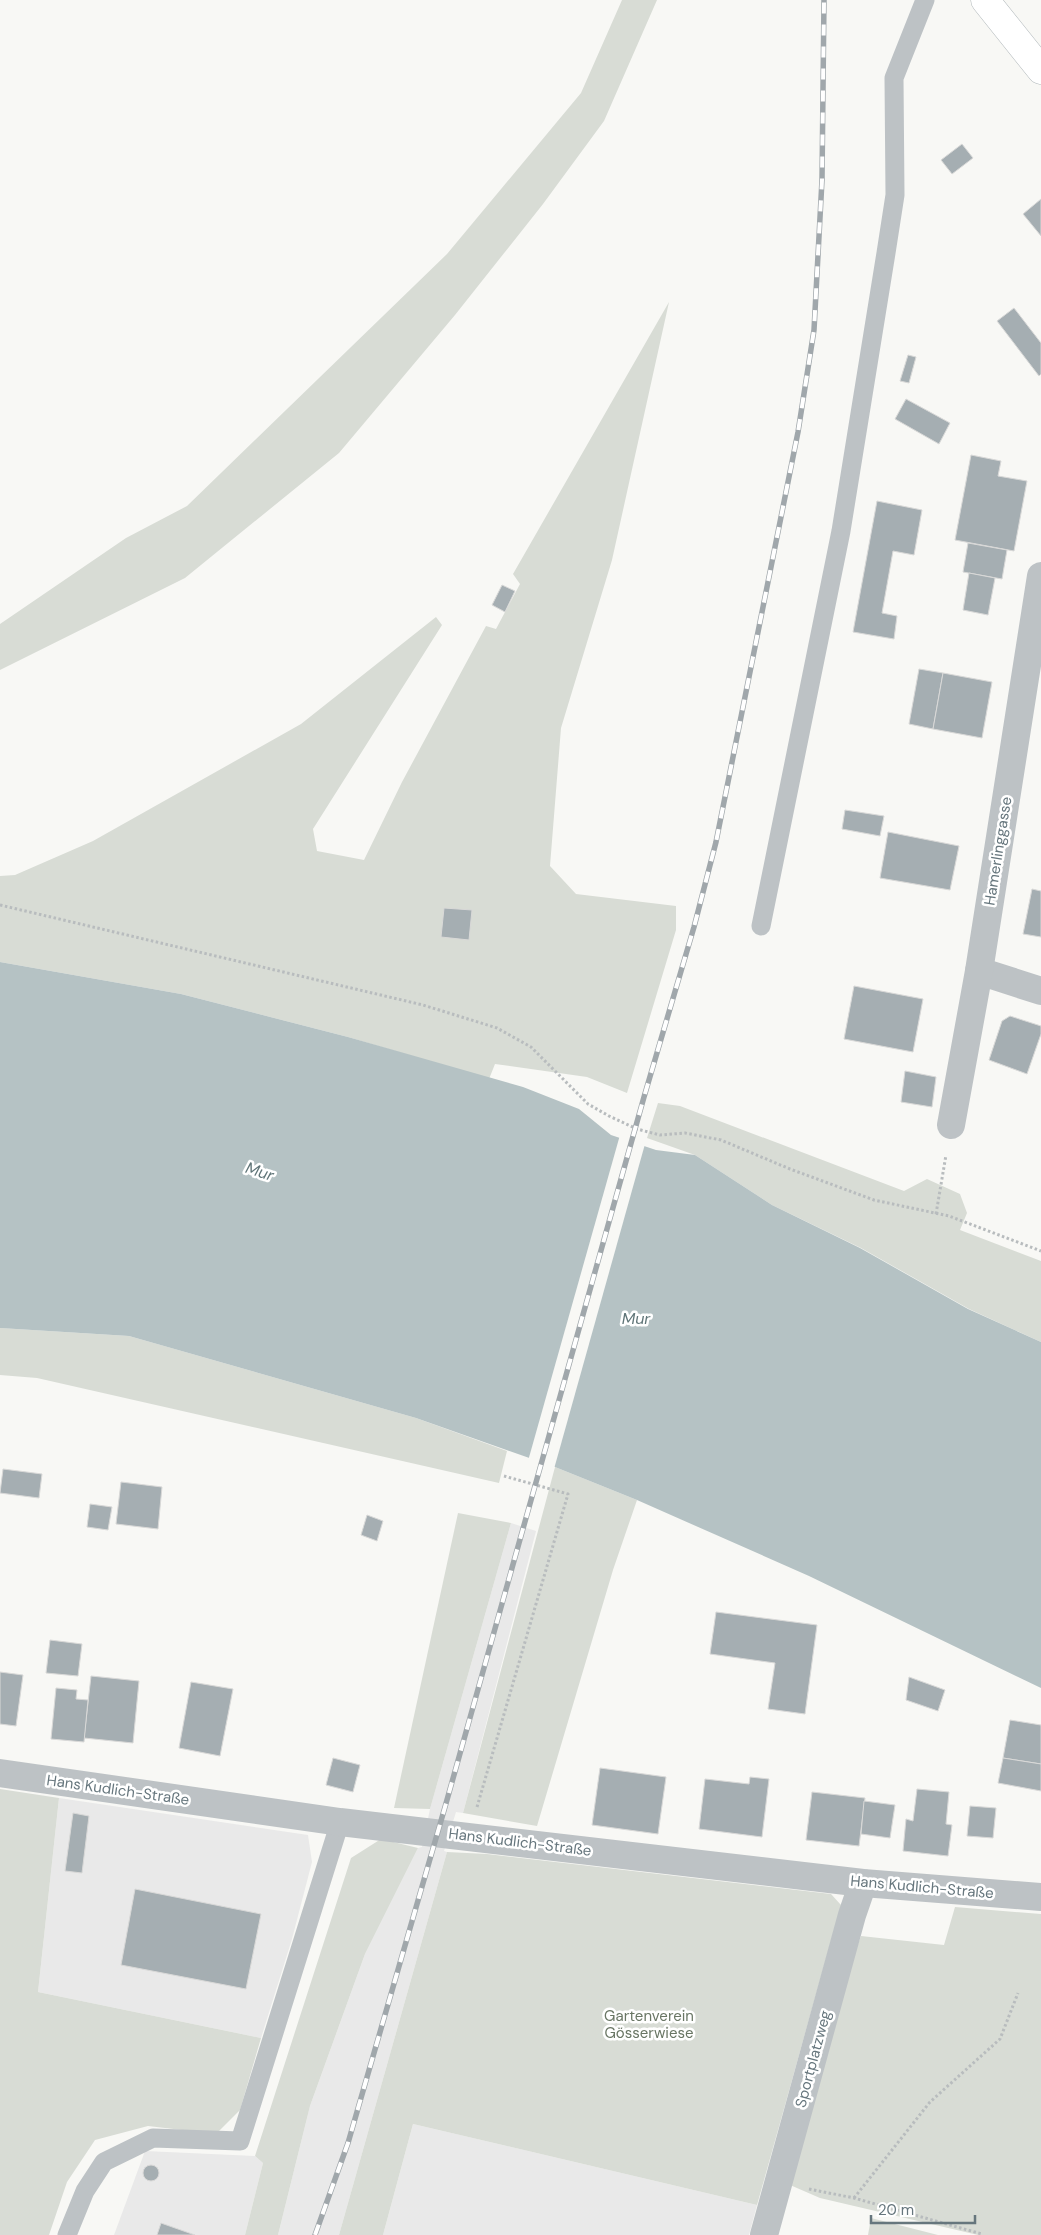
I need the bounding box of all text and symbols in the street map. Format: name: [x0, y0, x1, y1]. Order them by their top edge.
street label: Hamerlinggasse: [980, 795, 1016, 907]
water label: Mur: [243, 1157, 278, 1186]
water label: Mur: [622, 1308, 651, 1329]
street label: Hans Kudlich-Straße: [45, 1770, 191, 1810]
street label: Hans Kudlich-Straße: [447, 1823, 593, 1861]
street label: Hans Kudlich-Straße: [850, 1871, 994, 1903]
park label: Gartenverein Gösserwiese: [604, 2006, 694, 2043]
street label: Sportplatzweg: [790, 2008, 836, 2110]
scale bar: [871, 2192, 975, 2224]
text: 20 m: [878, 2200, 914, 2220]

